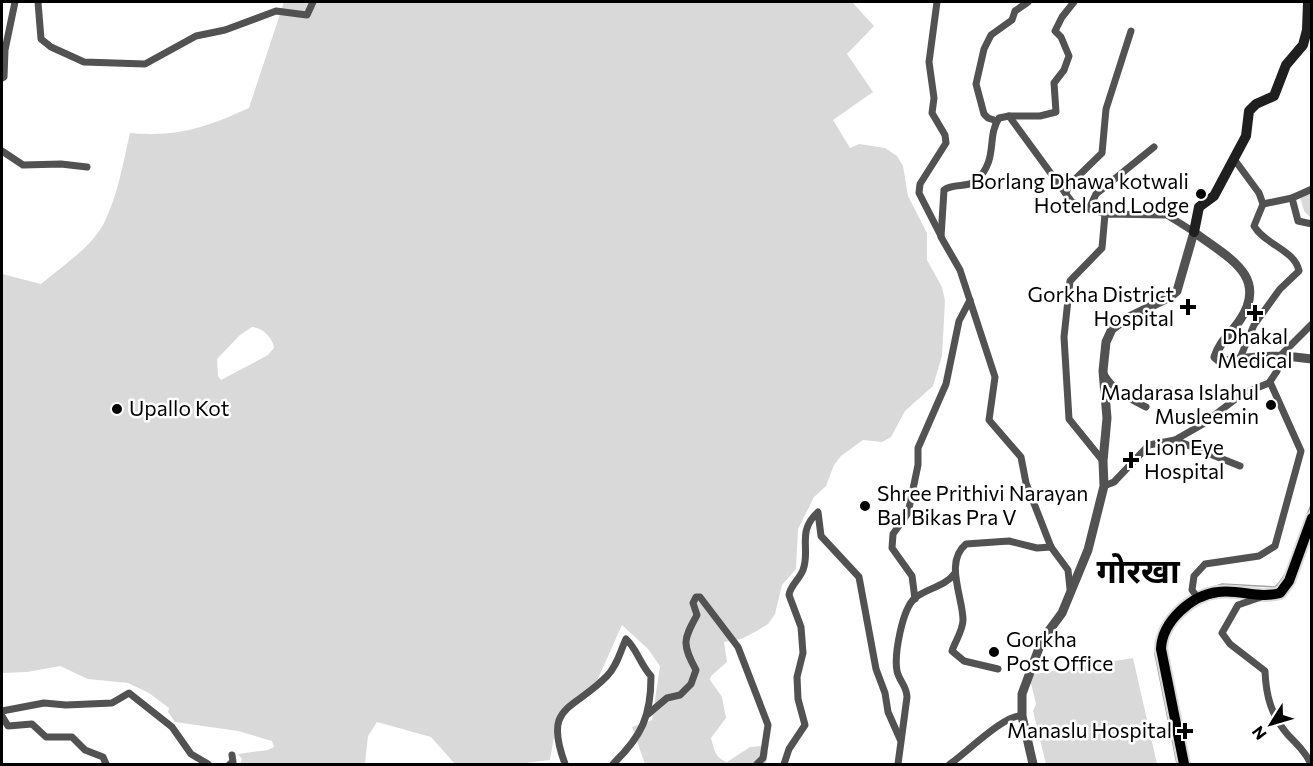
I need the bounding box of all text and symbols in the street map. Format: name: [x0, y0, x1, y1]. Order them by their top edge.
place label: Borlang Dhawa kotwali Hotel and Lodge: [971, 168, 1189, 217]
marker: Borlang Dhawa kotwali Hotel and Lodge: [1194, 187, 1208, 201]
place label: Gorkha District Hospital: [1027, 281, 1174, 330]
marker: Gorkha District Hospital: [1179, 298, 1197, 316]
marker: Dhakal Medical: [1246, 304, 1264, 322]
place label: Dhakal Medical: [1217, 323, 1293, 372]
place label: Madarasa Islahul Musleemin: [1100, 379, 1259, 428]
place label: Upallo Kot: [129, 395, 229, 420]
marker: Madarasa Islahul Musleemin: [1264, 398, 1278, 412]
marker: Upallo Kot: [110, 402, 124, 416]
place label: Lion Eye Hospital: [1144, 434, 1224, 483]
marker: Lion Eye Hospital: [1122, 451, 1140, 469]
place label: Shree Prithivi Narayan Bal Bikas Pra V: [877, 480, 1088, 529]
marker: Shree Prithivi Narayan Bal Bikas Pra V: [858, 499, 872, 513]
district label: गोरखा: [1096, 549, 1181, 590]
place label: Gorkha Post Office: [1006, 626, 1113, 675]
marker: Gorkha Post Office: [987, 645, 1001, 659]
north arrow: [1241, 694, 1301, 754]
place label: Manaslu Hospital: [1007, 717, 1172, 742]
marker: Manaslu Hospital: [1176, 722, 1194, 740]
text: N: [1247, 723, 1270, 744]

